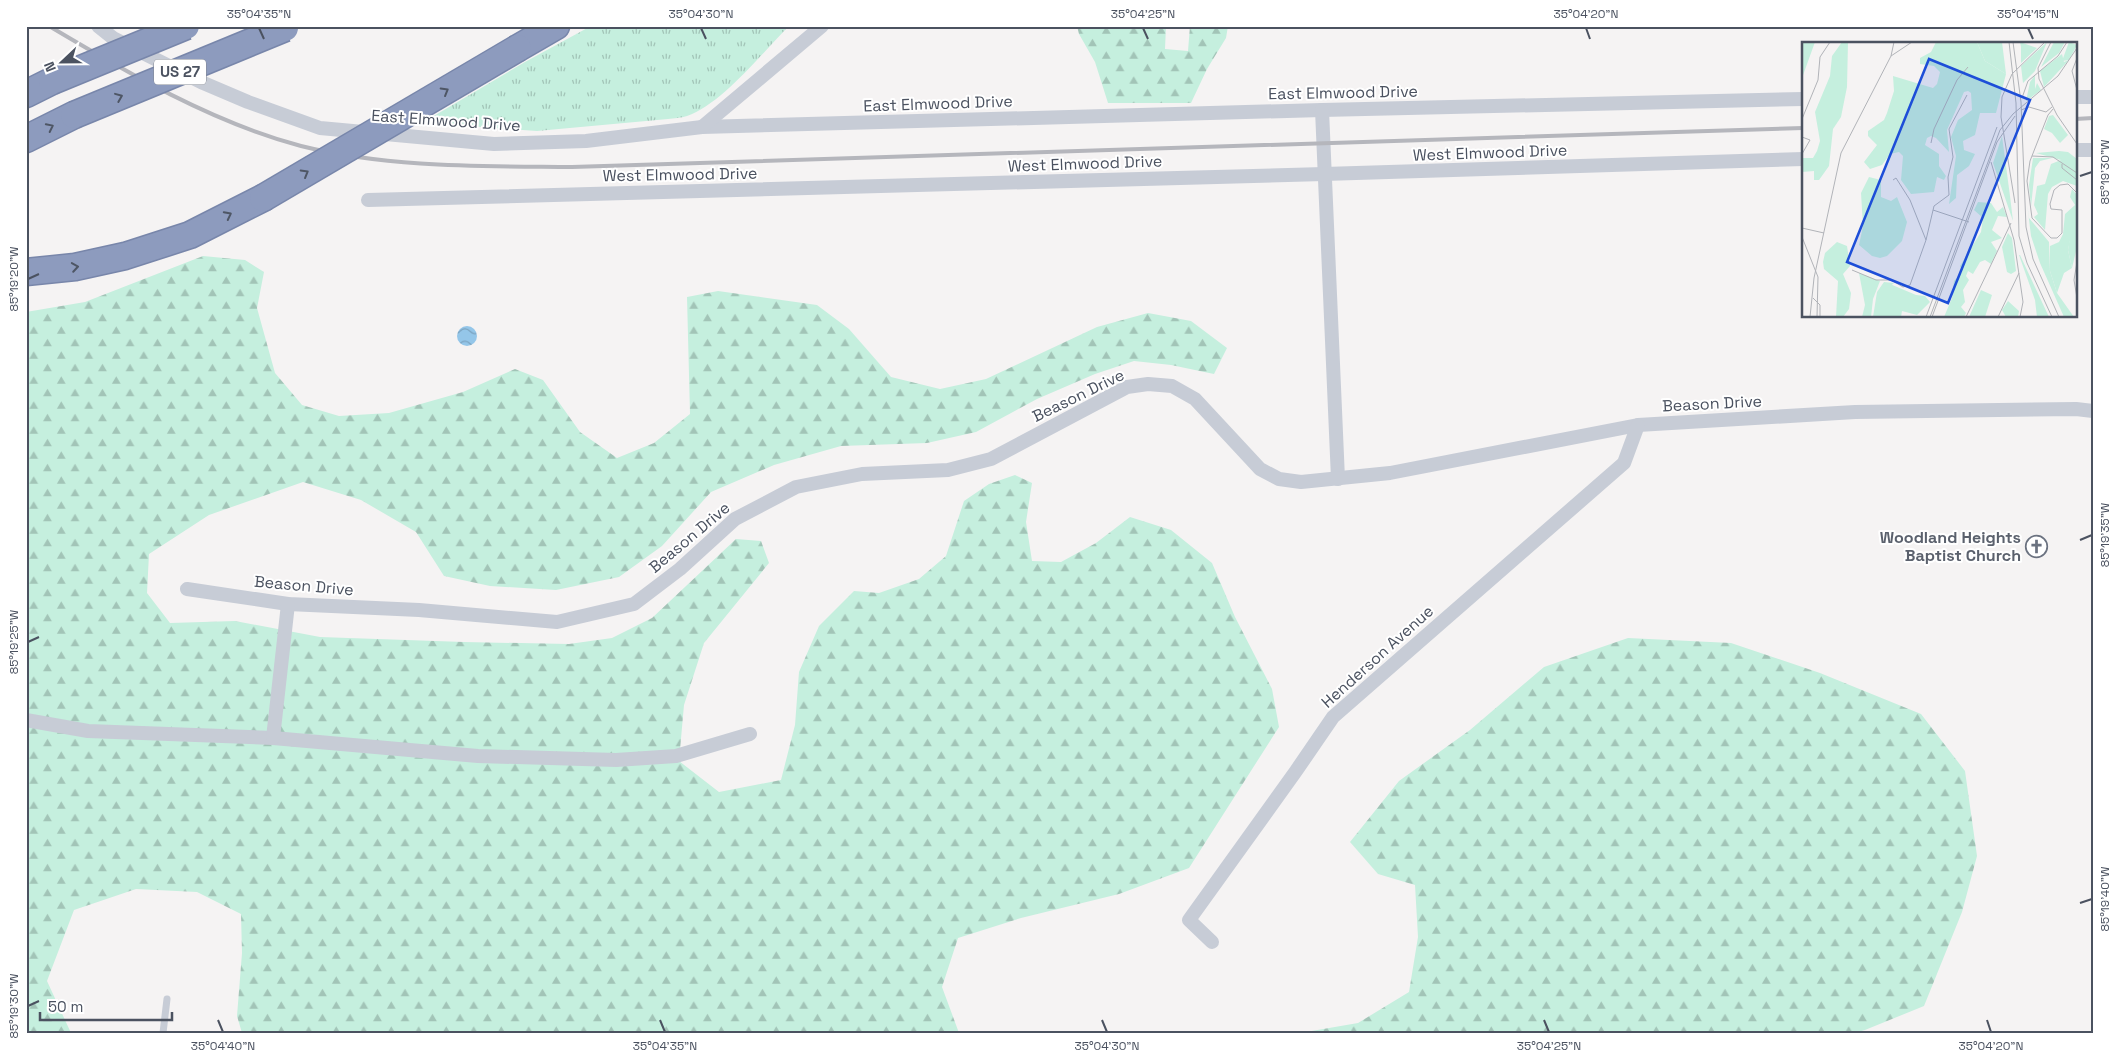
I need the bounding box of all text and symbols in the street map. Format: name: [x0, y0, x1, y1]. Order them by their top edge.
text: 35°04'35"N: [227, 6, 291, 22]
text: 35°04'30"N: [669, 6, 733, 22]
text: 35°04'25"N: [1111, 6, 1175, 22]
text: 35°04'20"N: [1554, 6, 1618, 22]
text: 35°04'15"N: [1997, 6, 2059, 22]
north arrow: [38, 38, 88, 88]
inset map: [1802, 42, 2076, 318]
text: N: [40, 59, 60, 75]
road number: US 27: [154, 60, 206, 84]
street label: East Elmwood Drive: [1268, 81, 1418, 104]
one-way arrow: [439, 87, 448, 97]
street label: East Elmwood Drive: [863, 90, 1013, 117]
one-way arrow: [114, 92, 123, 103]
street label: East Elmwood Drive: [371, 105, 521, 136]
one-way arrow: [45, 123, 54, 133]
street label: West Elmwood Drive: [1412, 139, 1568, 166]
text: 85°19'30"W: [2097, 139, 2113, 205]
street label: West Elmwood Drive: [1007, 150, 1163, 177]
street label: West Elmwood Drive: [602, 163, 758, 186]
one-way arrow: [299, 169, 308, 179]
one-way arrow: [223, 211, 232, 221]
text: 85°19'20"W: [6, 246, 22, 312]
one-way arrow: [71, 262, 79, 273]
street label: Beason Drive: [1029, 364, 1128, 427]
street label: Beason Drive: [1662, 390, 1762, 417]
street label: Beason Drive: [644, 497, 734, 577]
text: 85°19'35"W: [2097, 502, 2113, 567]
place label: Woodland Heights Baptist Church: [1880, 527, 2021, 566]
church icon: Woodland Heights Baptist Church: [2025, 534, 2049, 558]
street label: Beason Drive: [253, 571, 355, 600]
street label: Henderson Avenue: [1317, 600, 1438, 712]
text: 85°19'25"W: [6, 609, 22, 674]
text: 85°19'40"W: [2097, 866, 2113, 931]
text: 85°19'30"W: [6, 973, 22, 1039]
scale bar: [40, 989, 172, 1021]
text: 50 m: [48, 997, 83, 1016]
text: 35°04'40"N: [191, 1038, 255, 1054]
text: 35°04'35"N: [633, 1038, 697, 1054]
text: 35°04'30"N: [1075, 1038, 1139, 1054]
text: 35°04'25"N: [1517, 1038, 1581, 1054]
text: 35°04'20"N: [1959, 1038, 2023, 1054]

